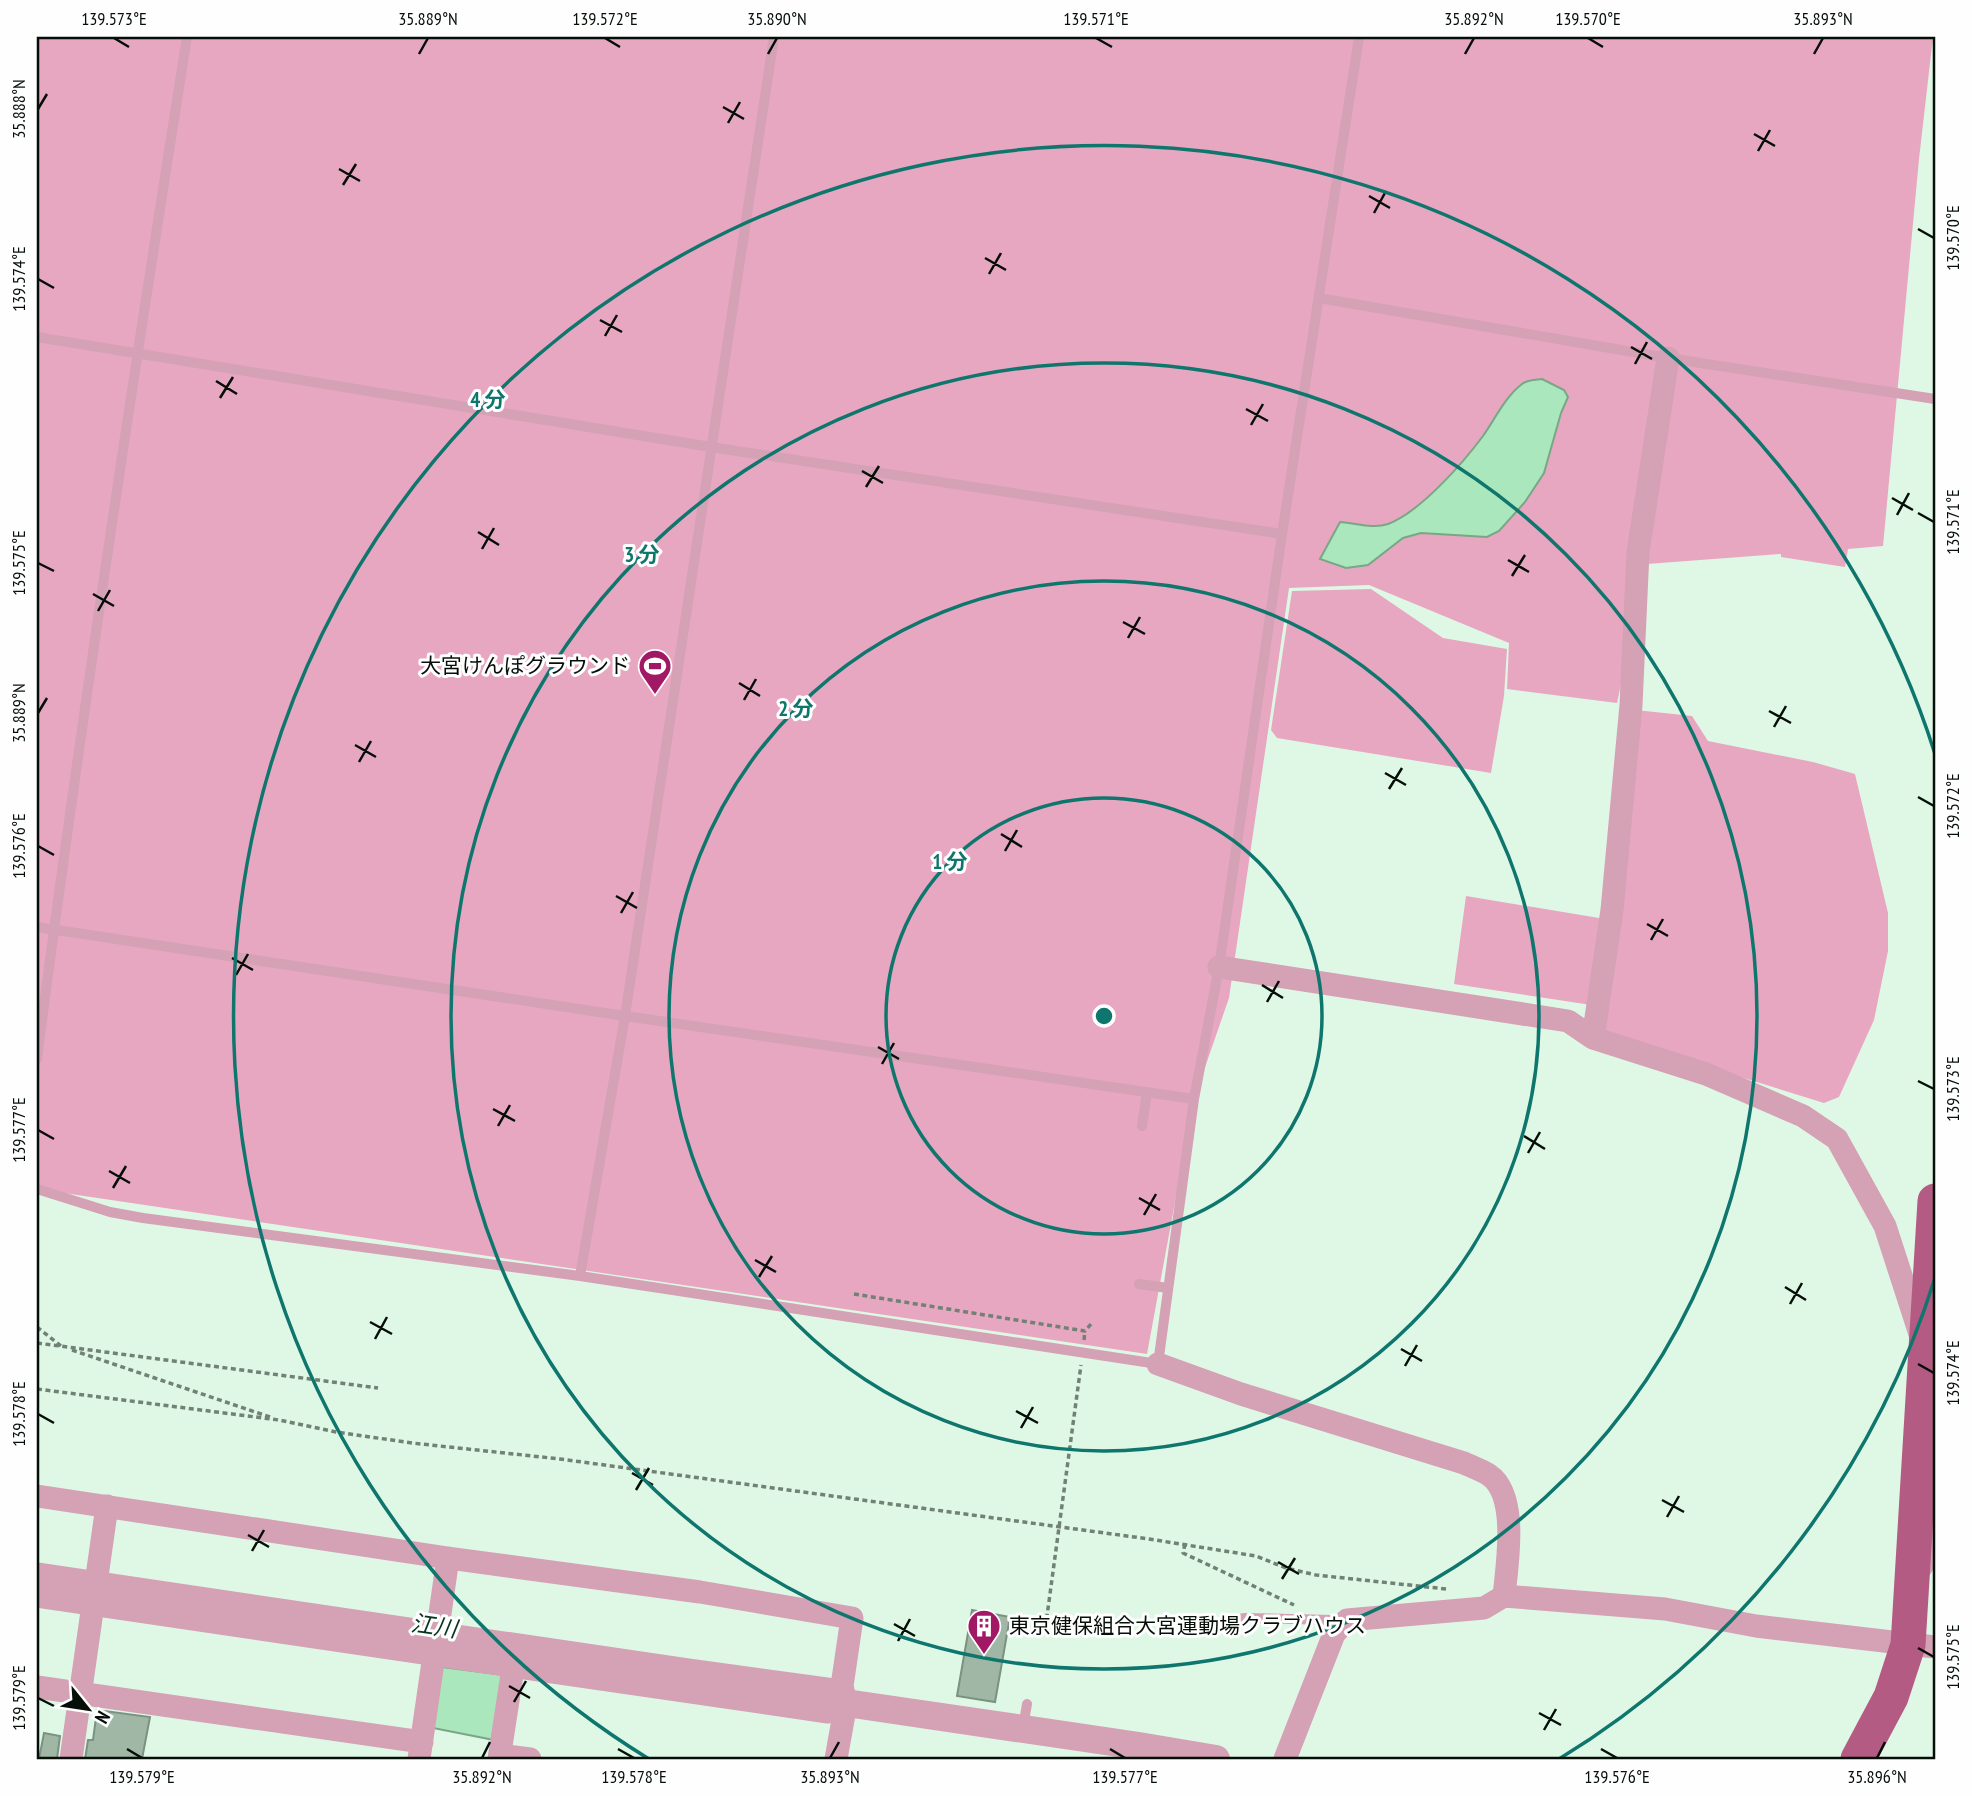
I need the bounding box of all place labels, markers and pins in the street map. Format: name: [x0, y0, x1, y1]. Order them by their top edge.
sports icon: 大宮けんぽグラウンド: [636, 647, 674, 696]
place label: 大宮けんぽグラウンド: [420, 652, 630, 679]
centre of rings: [1092, 1004, 1116, 1028]
building icon: 東京健保組合大宮運動場クラブハウス: [965, 1607, 1003, 1656]
place label: 東京健保組合大宮運動場クラブハウス: [1009, 1612, 1366, 1639]

